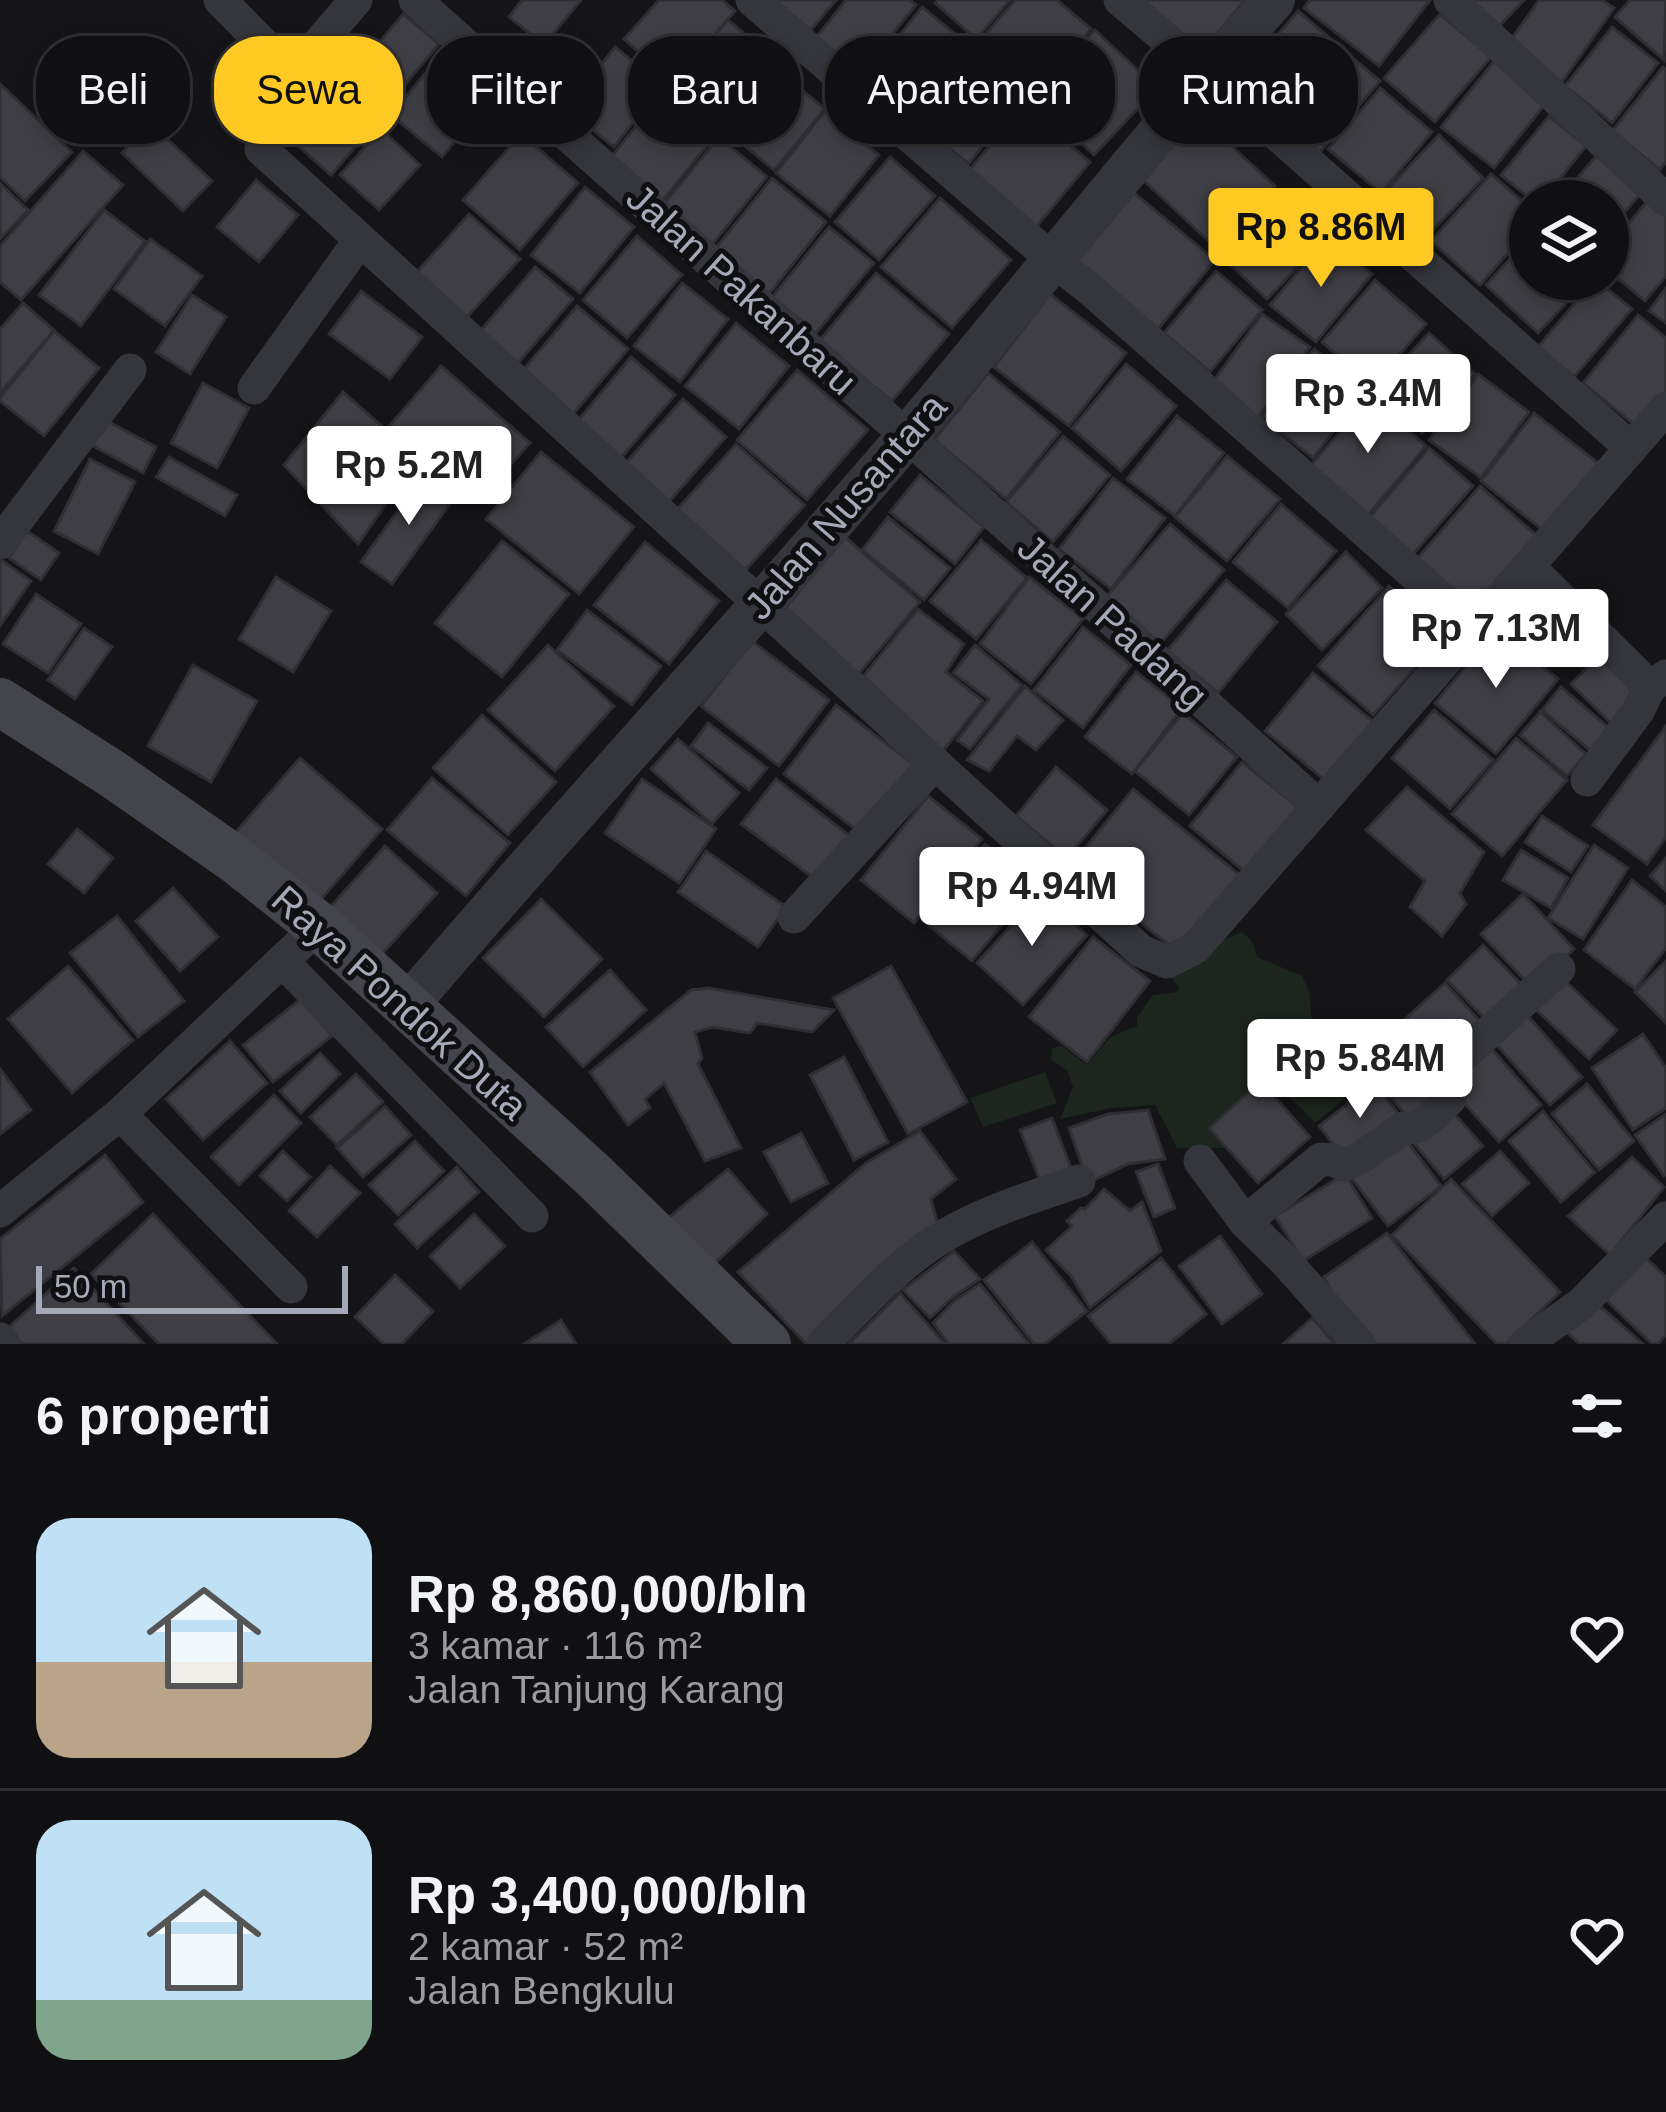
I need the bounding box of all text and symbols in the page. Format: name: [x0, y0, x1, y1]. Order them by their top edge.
chip: Beli: [36, 36, 190, 144]
chip: Sewa: [214, 36, 403, 144]
chip: Filter: [427, 36, 604, 144]
chip: Baru: [628, 36, 801, 144]
chip: Apartemen: [825, 36, 1115, 144]
chip: Rumah: [1139, 36, 1358, 144]
street label: Jalan Pakanbaru: [619, 175, 865, 403]
map controls: [1509, 180, 1629, 300]
button: layers: [1509, 180, 1629, 300]
pin: Rp 8.86M: [1197, 188, 1445, 290]
text: Rp 8.86M: [1235, 205, 1407, 248]
pin: Rp 3.4M: [1257, 354, 1479, 456]
text: Rp 3.4M: [1293, 371, 1443, 414]
street label: Jalan Nusantara: [736, 385, 955, 628]
pin: Rp 5.2M: [298, 426, 520, 528]
text: Rp 5.2M: [334, 443, 484, 486]
street label: Jalan Padang: [1010, 526, 1216, 717]
pin: Rp 7.13M: [1372, 589, 1620, 691]
text: Rp 7.13M: [1410, 606, 1582, 649]
pin: Rp 4.94M: [908, 847, 1156, 949]
text: Rp 4.94M: [946, 864, 1118, 907]
street label: Raya Pondok Duta: [264, 877, 536, 1128]
pin: Rp 5.84M: [1236, 1019, 1484, 1121]
text: Rp 5.84M: [1274, 1036, 1446, 1079]
scale bar: [36, 1260, 348, 1313]
text: 50 m: [54, 1268, 127, 1305]
icon: filters: [1564, 1383, 1630, 1449]
text: 6 properti: [36, 1388, 271, 1445]
icon: home: [132, 1566, 276, 1710]
text: Rp 8,860,000/bln: [408, 1566, 808, 1623]
icon: heart: [1564, 1605, 1630, 1671]
text: 3 kamar · 116 m²: [408, 1624, 702, 1667]
text: Jalan Tanjung Karang: [408, 1668, 785, 1711]
text: Rp 3,400,000/bln: [408, 1867, 808, 1924]
icon: home: [132, 1868, 276, 2012]
icon: heart: [1564, 1907, 1630, 1973]
text: 2 kamar · 52 m²: [408, 1925, 683, 1968]
text: Jalan Bengkulu: [408, 1969, 675, 2012]

